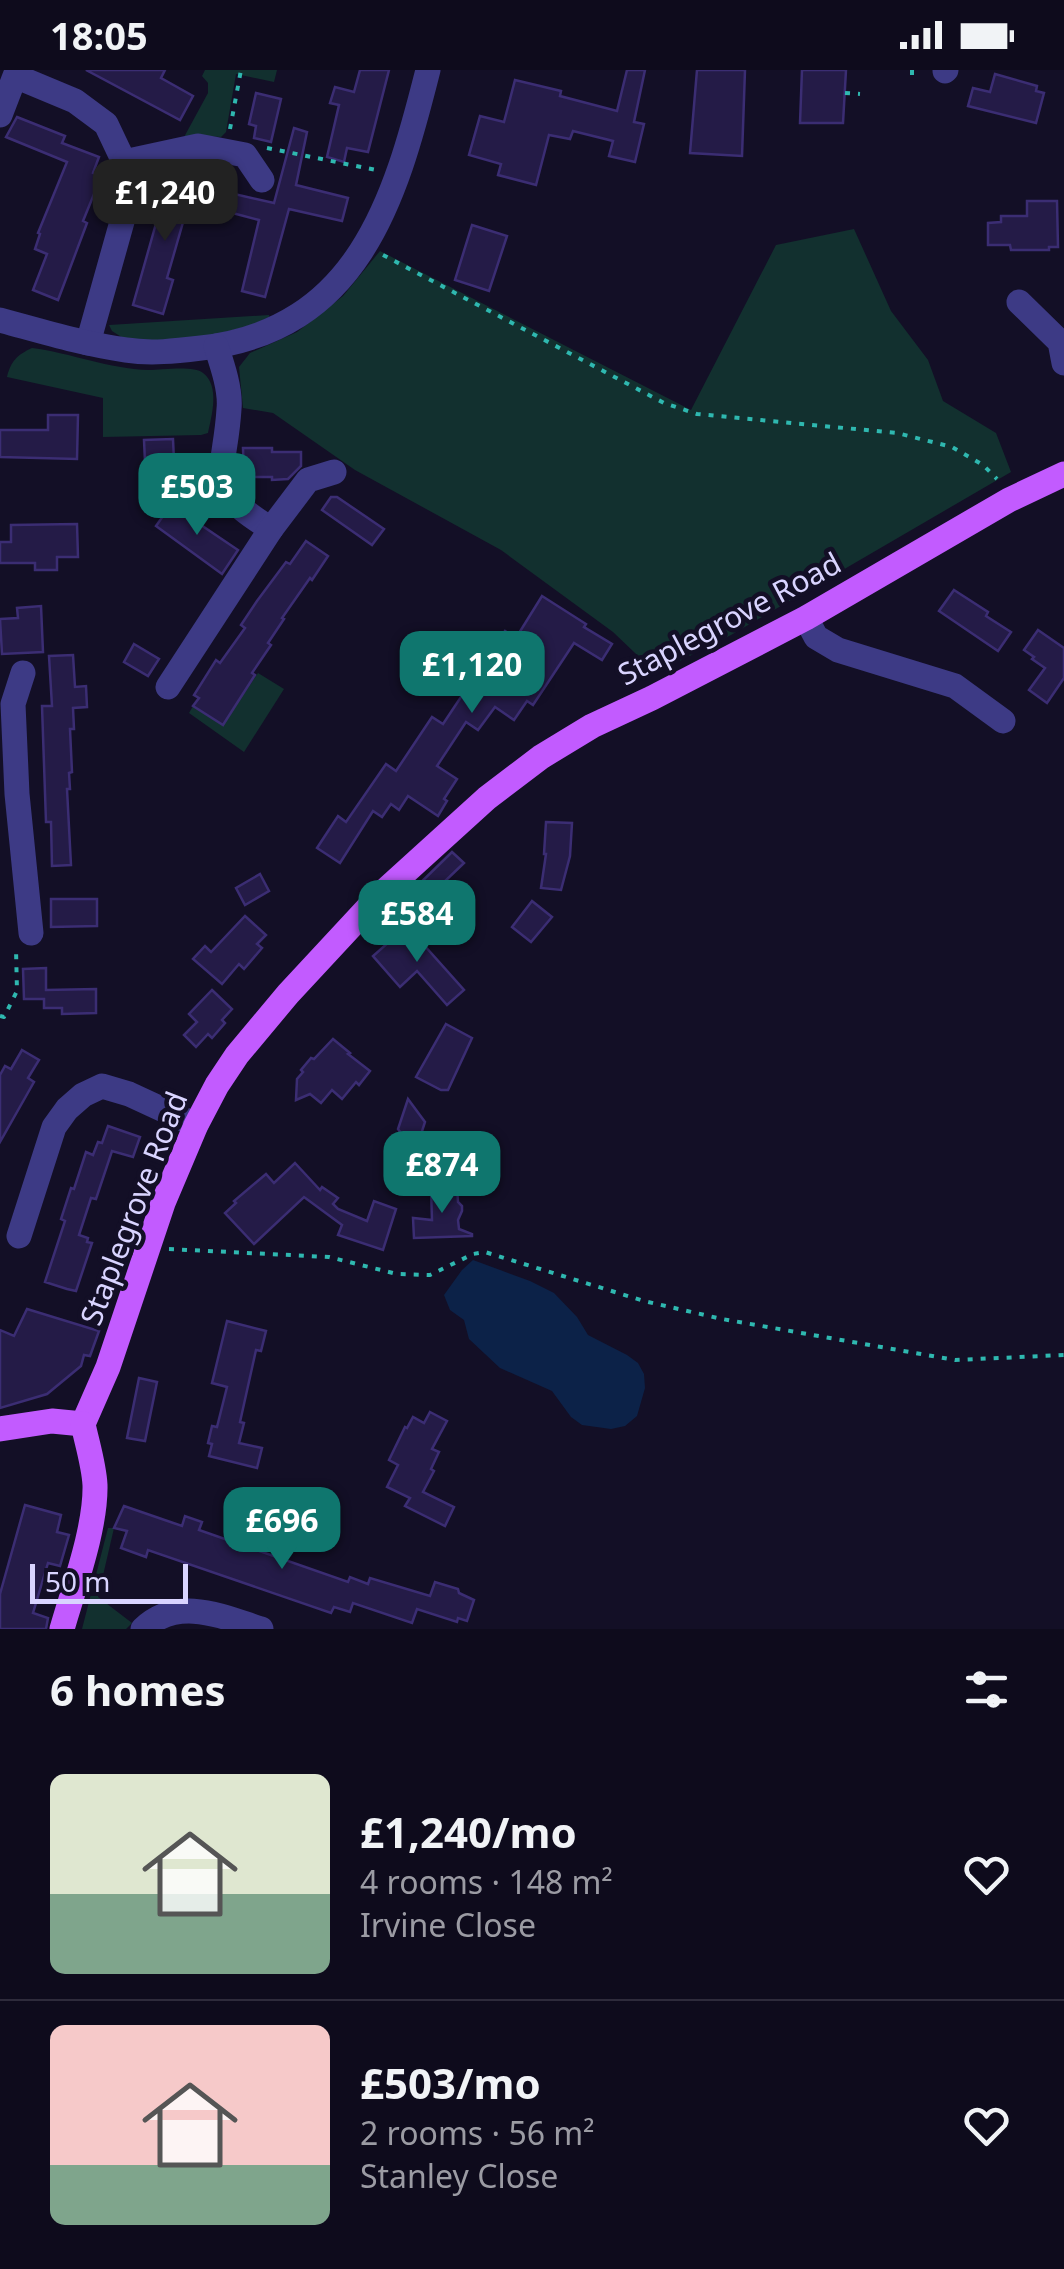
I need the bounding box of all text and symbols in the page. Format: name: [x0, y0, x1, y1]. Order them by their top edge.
text: 18:05: [50, 9, 148, 61]
pin: £1,240: [84, 159, 246, 244]
text: £1,240: [115, 170, 215, 213]
pin: £503: [138, 453, 256, 538]
text: £503: [160, 464, 234, 507]
street label: Staplegrove Road: [610, 542, 848, 694]
pin: £1,120: [391, 631, 553, 716]
text: £1,120: [422, 642, 522, 685]
pin: £584: [358, 880, 476, 965]
text: £584: [380, 891, 454, 934]
street label: Staplegrove Road: [70, 1085, 196, 1331]
pin: £874: [383, 1131, 501, 1216]
text: £874: [405, 1142, 479, 1185]
pin: £696: [223, 1487, 341, 1572]
text: £696: [245, 1498, 319, 1541]
scale bar: [30, 1559, 188, 1604]
text: 50 m: [45, 1562, 111, 1600]
text: 6 homes: [50, 1661, 226, 1718]
icon: filters: [959, 1662, 1014, 1717]
text: £1,240/mo: [360, 1803, 577, 1860]
icon: home: [130, 1814, 250, 1934]
icon: heart: [959, 1847, 1014, 1902]
text: 4 rooms · 148 m²: [360, 1860, 613, 1903]
text: Irvine Close: [360, 1903, 536, 1946]
text: £503/mo: [360, 2054, 541, 2111]
icon: home: [130, 2065, 250, 2185]
icon: heart: [959, 2098, 1014, 2153]
text: 2 rooms · 56 m²: [360, 2111, 594, 2154]
text: Stanley Close: [360, 2154, 558, 2197]

